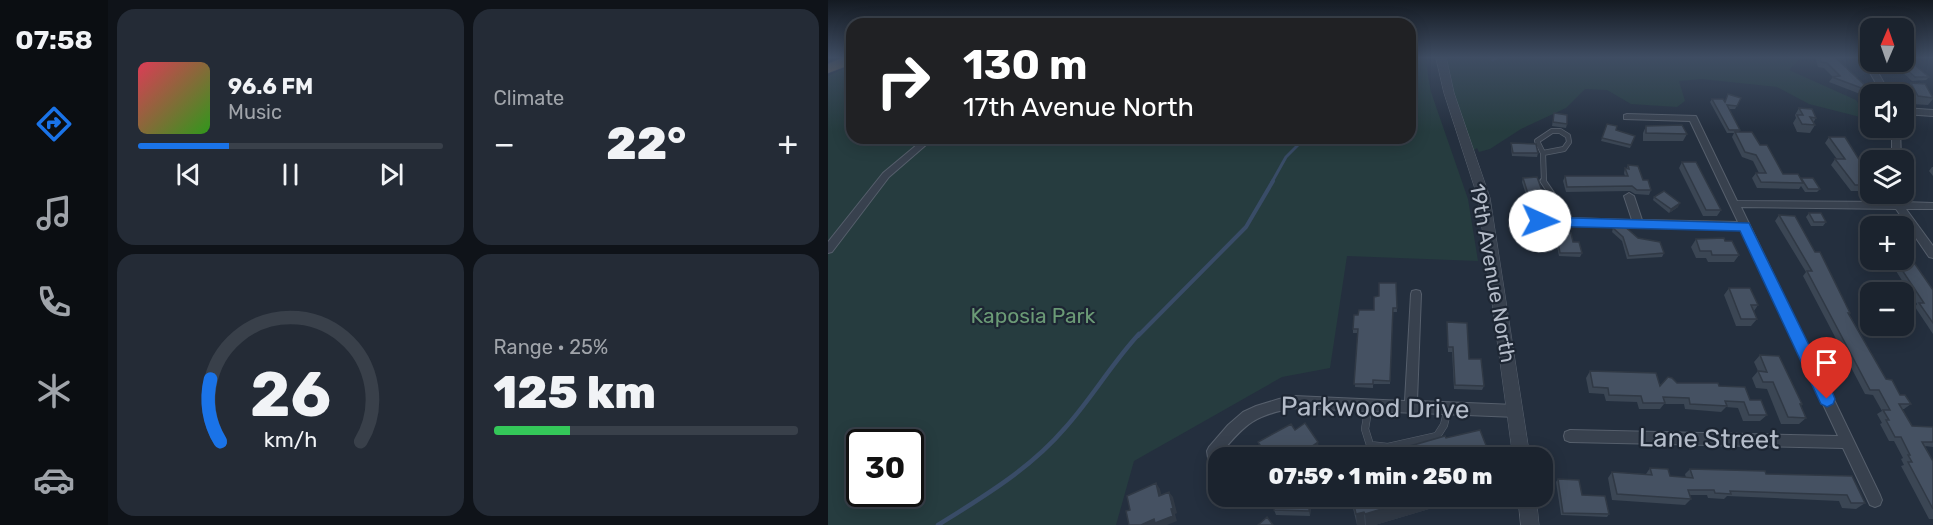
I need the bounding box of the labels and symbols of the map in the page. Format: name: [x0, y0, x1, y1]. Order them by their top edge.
north arrow: [1860, 18, 1914, 72]
street label: 19th Avenue North: [1465, 182, 1521, 364]
position arrow: [1508, 189, 1572, 253]
park label: Kaposia Park: [971, 303, 1096, 328]
pin: [1801, 337, 1852, 399]
street label: Parkwood Drive: [1280, 391, 1470, 425]
street label: Lane Street: [1638, 422, 1780, 456]
speed limit sign: 30: [846, 429, 924, 507]

